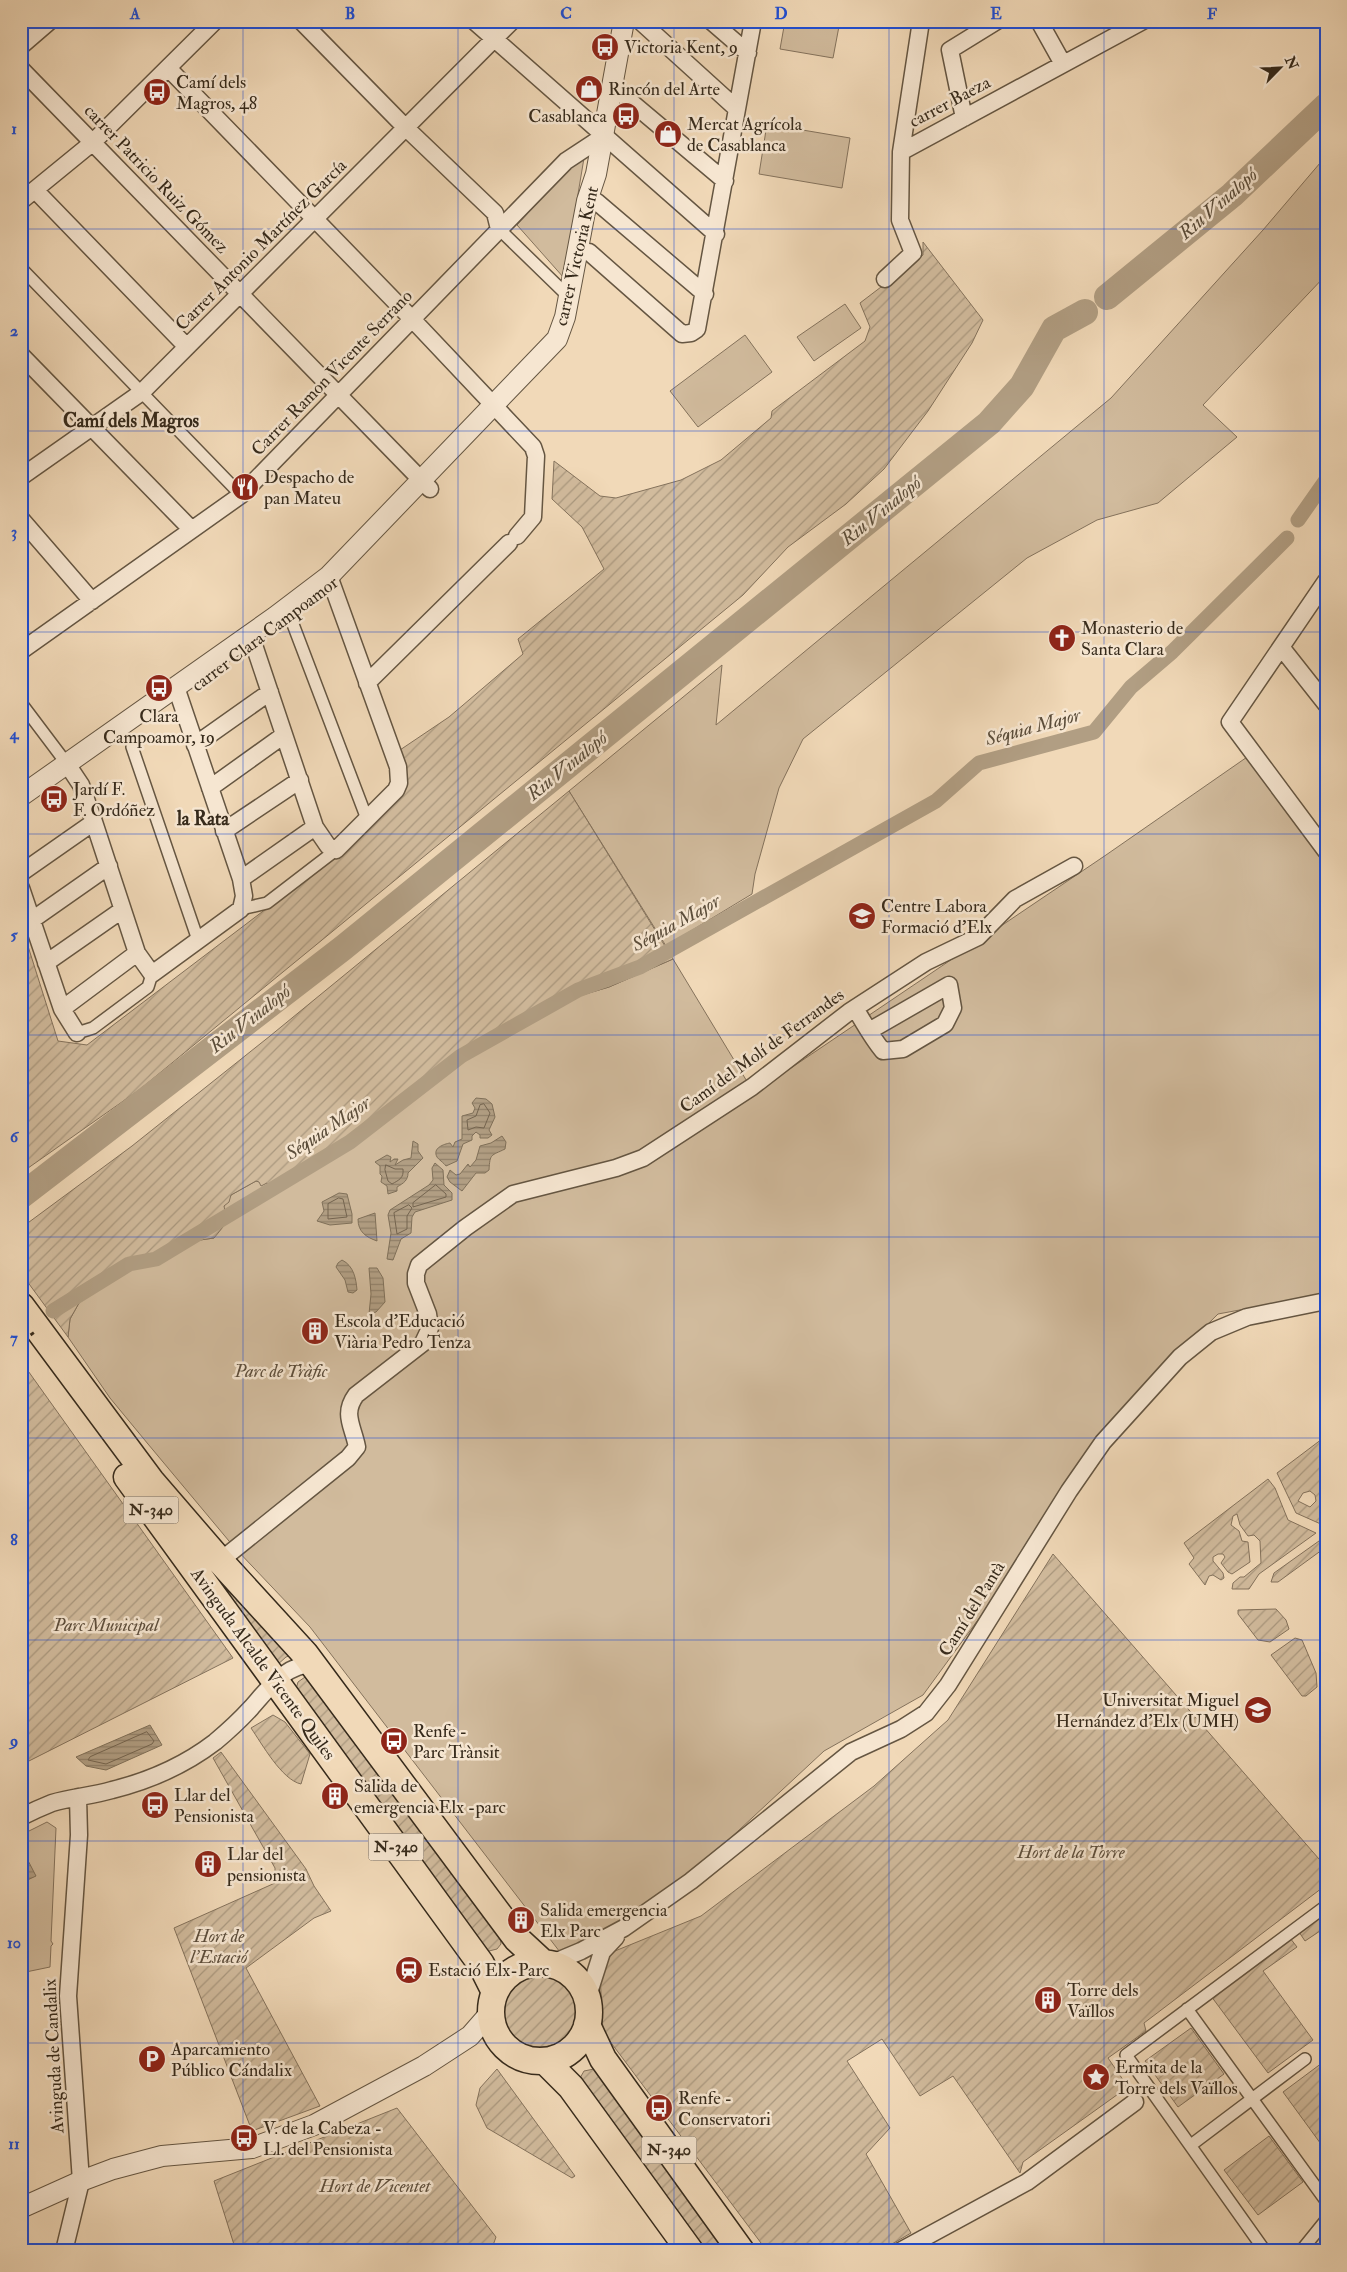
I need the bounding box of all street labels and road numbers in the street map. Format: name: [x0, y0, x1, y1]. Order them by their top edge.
street label: carrer Baeza: [905, 71, 995, 133]
street label: carrer Patricio Ruiz Gómez: [79, 100, 233, 259]
street label: Carrer Antonio Martínez García: [170, 154, 352, 336]
street label: carrer Victoria Kent: [550, 184, 604, 328]
street label: Carrer Ramon Vicente Serrano: [246, 285, 418, 461]
street label: carrer Clara Campoamor: [187, 571, 343, 697]
street label: Camí del Molí de Ferrandes: [675, 984, 849, 1118]
road number: N-340: [124, 1496, 178, 1524]
street label: Camí del Pantà: [934, 1557, 1011, 1661]
street label: Avinguda Alcalde Vicente Quiles: [185, 1562, 341, 1765]
road number: N-340: [368, 1834, 424, 1860]
street label: Avinguda de Candalix: [38, 1978, 70, 2135]
road number: N-340: [642, 2136, 696, 2164]

